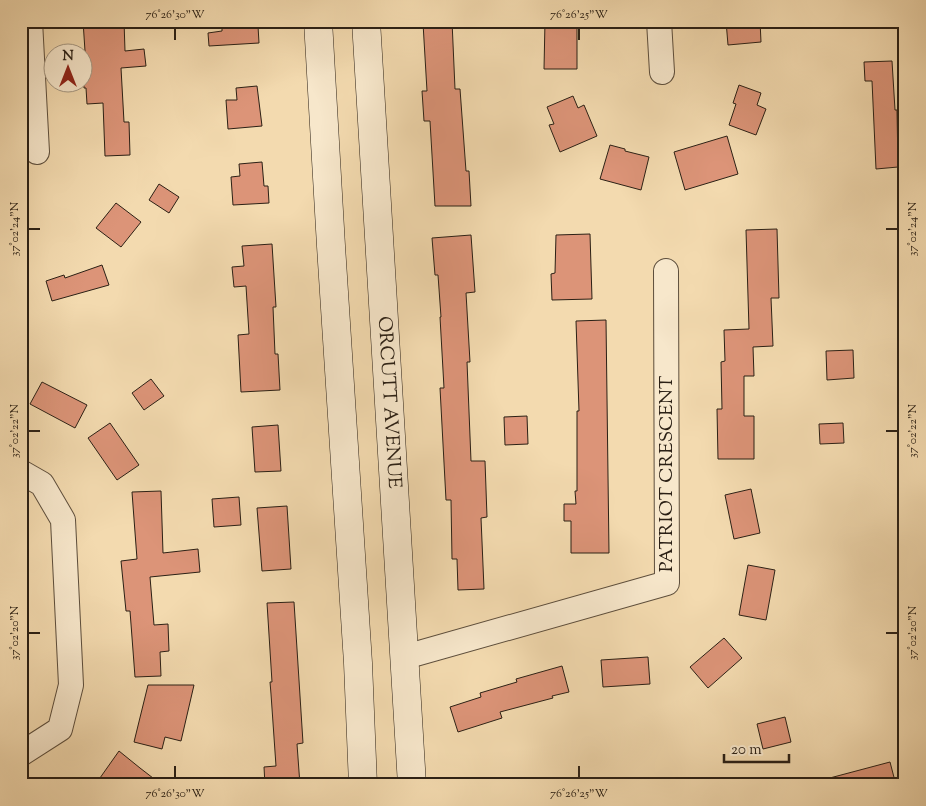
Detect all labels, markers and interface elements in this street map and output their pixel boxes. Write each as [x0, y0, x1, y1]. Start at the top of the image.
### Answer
text: 76°26'30"W [146, 6, 205, 24]
text: 76°26'25"W [550, 6, 609, 24]
north arrow [42, 42, 92, 92]
text: N [62, 47, 74, 67]
text: 37°02'24"N [6, 201, 24, 256]
text: 37°02'24"N [904, 201, 922, 256]
street label: ORCUTT AVENUE [370, 315, 408, 490]
street label: PATRIOT CRESCENT [654, 376, 681, 572]
text: 37°02'22"N [6, 404, 24, 458]
text: 37°02'22"N [904, 404, 922, 458]
text: 37°02'20"N [6, 605, 24, 660]
text: 37°02'20"N [904, 605, 922, 660]
scale bar [724, 731, 788, 763]
text: 20 m [731, 740, 762, 761]
text: 76°26'30"W [146, 785, 205, 803]
text: 76°26'25"W [550, 785, 609, 803]

